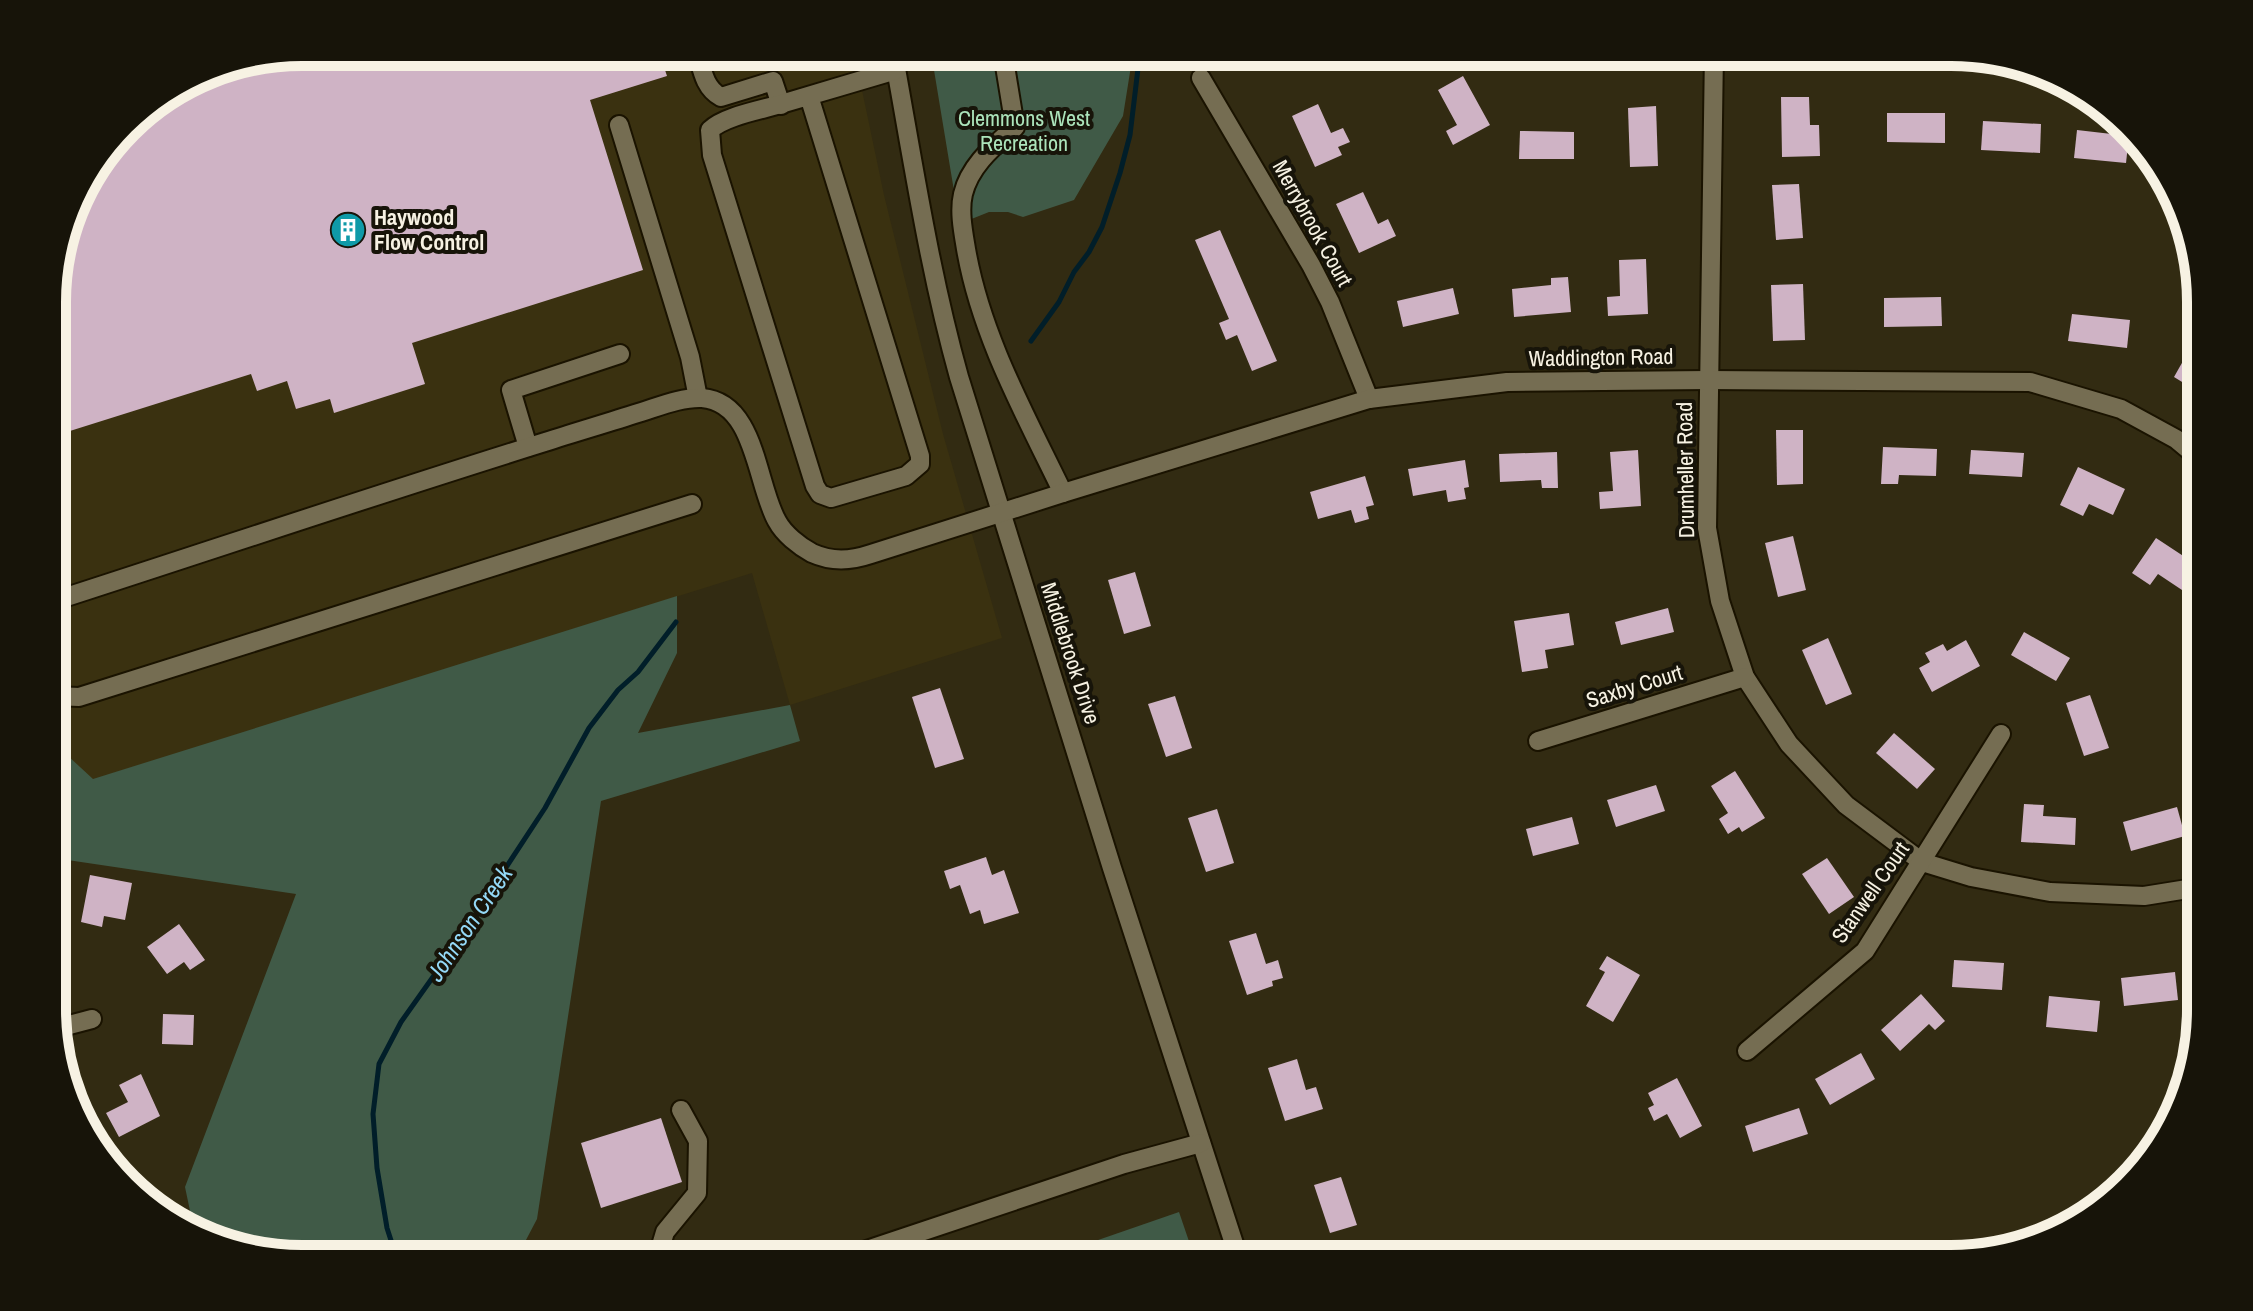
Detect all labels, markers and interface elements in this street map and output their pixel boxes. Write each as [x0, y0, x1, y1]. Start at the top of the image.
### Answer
park label: Clemmons West Recreation [958, 103, 1090, 158]
street label: Merrybrook Court [1266, 154, 1360, 292]
place label: Haywood Flow Control [374, 202, 484, 257]
building icon: Haywood Flow Control [329, 211, 367, 249]
street label: Waddington Road [1528, 341, 1674, 373]
street label: Drumheller Road [1669, 402, 1701, 538]
street label: Middlebrook Drive [1034, 578, 1108, 728]
street label: Saxby Court [1582, 657, 1686, 715]
street label: Stanwell Court [1824, 835, 1916, 949]
water label: Johnson Creek [418, 858, 520, 988]

